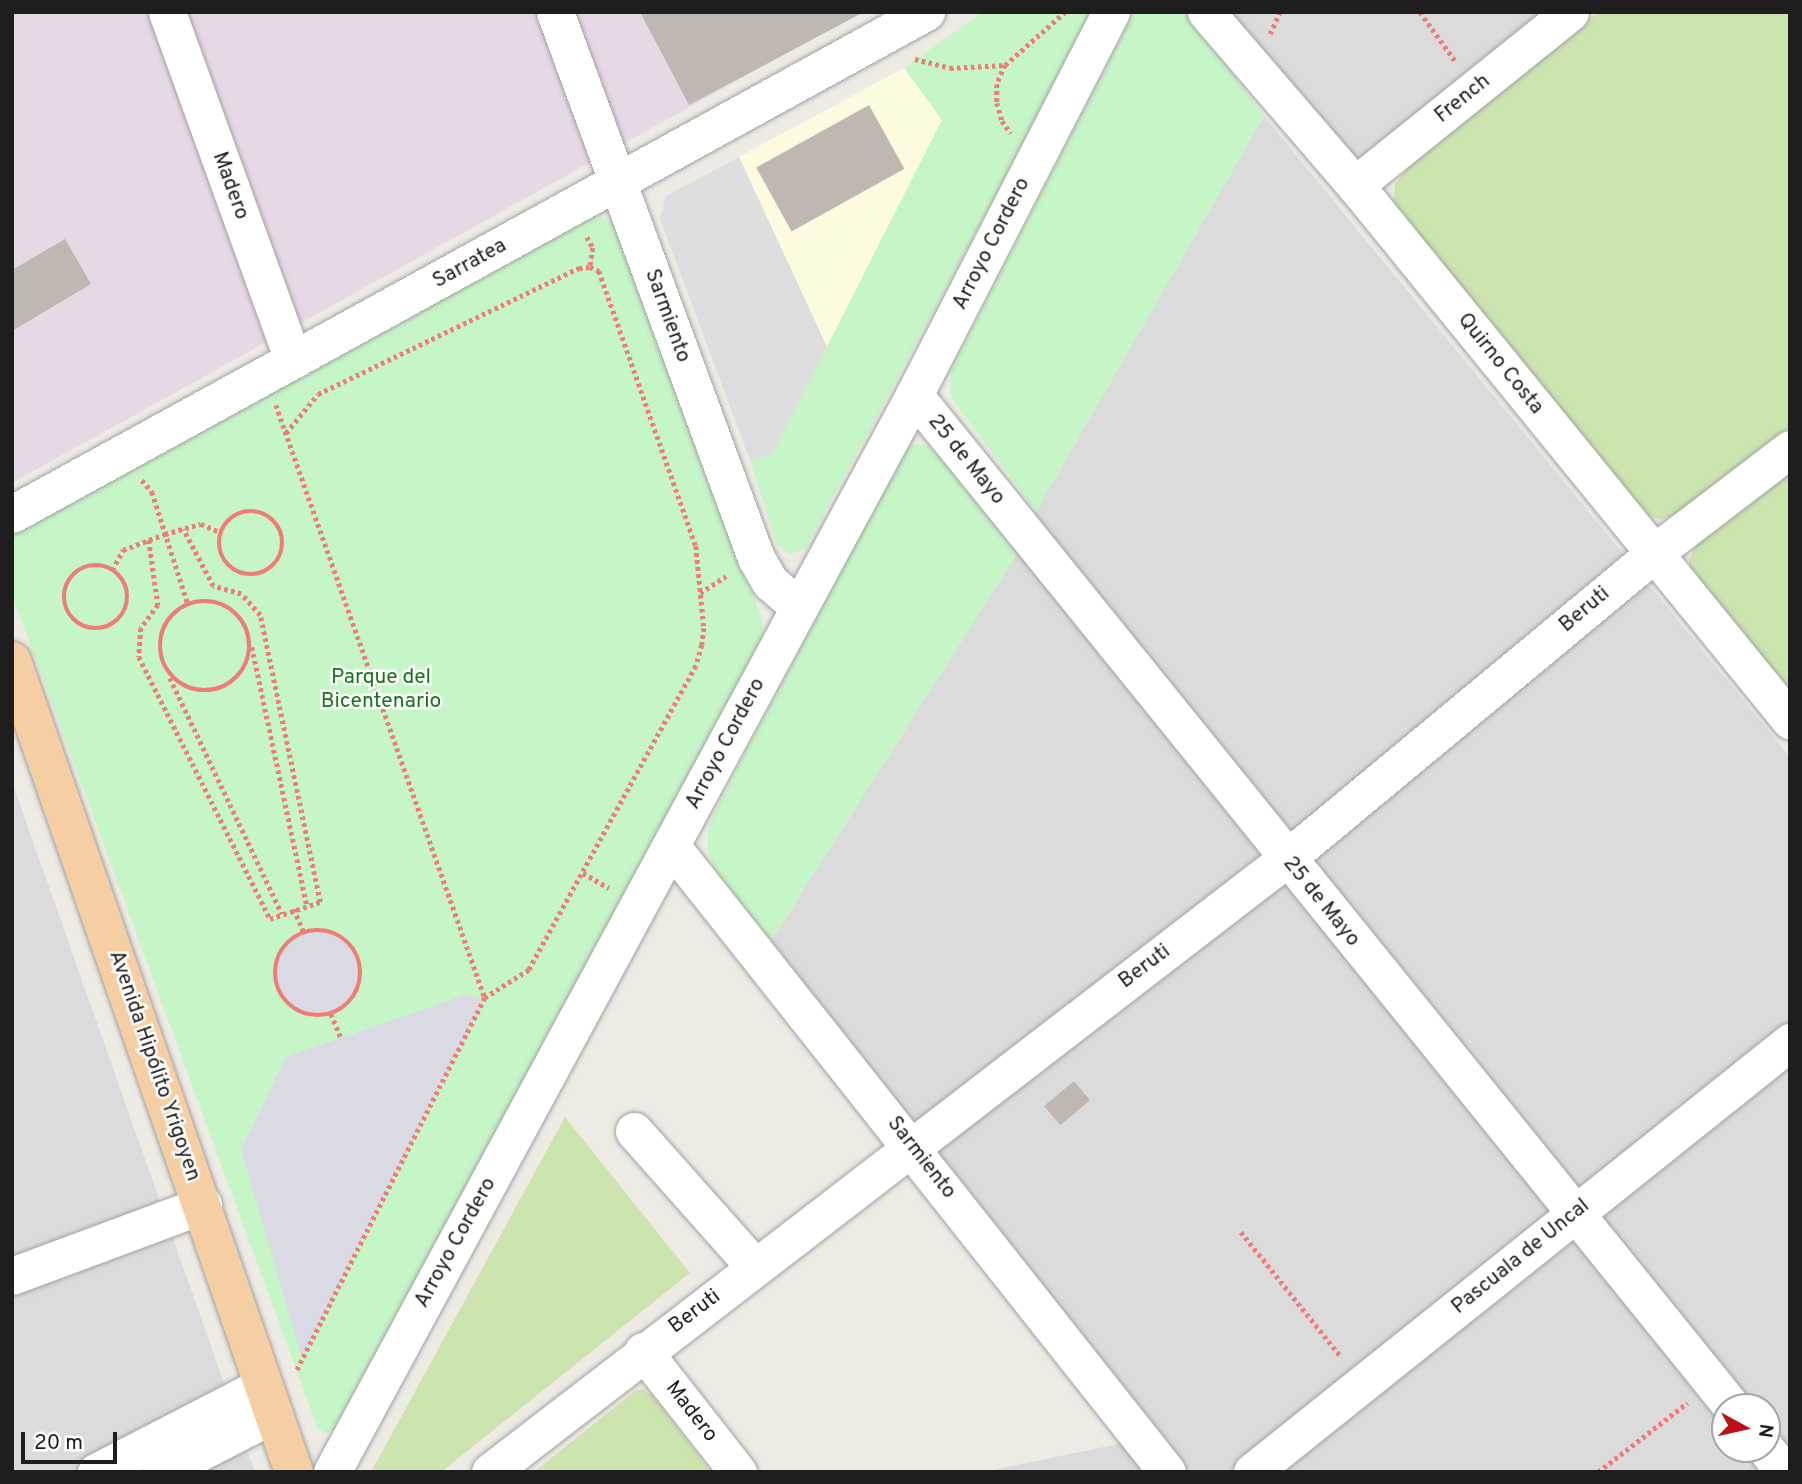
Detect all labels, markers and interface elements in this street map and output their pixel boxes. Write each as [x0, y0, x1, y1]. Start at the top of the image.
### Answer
street label: French [1430, 69, 1496, 129]
street label: Madero [206, 149, 254, 223]
street label: Arroyo Cordero [948, 174, 1036, 314]
street label: Sarratea [429, 233, 511, 295]
street label: Sarmiento [638, 266, 696, 366]
street label: Quirno Costa [1452, 308, 1548, 420]
street label: 25 de Mayo [922, 410, 1010, 510]
street label: Beruti [1555, 582, 1615, 638]
park label: Parque del Bicentenario [321, 665, 441, 715]
street label: Arroyo Cordero [681, 674, 771, 814]
street label: 25 de Mayo [1277, 852, 1365, 952]
street label: Beruti [1114, 939, 1176, 995]
street label: Avenida Hipólito Yrigoyen [102, 947, 206, 1185]
street label: Sarmiento [881, 1112, 961, 1204]
street label: Arroyo Cordero [410, 1174, 502, 1312]
street label: Pascuala de Uncal [1447, 1194, 1595, 1320]
street label: Beruti [664, 1284, 726, 1340]
street label: Madero [659, 1377, 723, 1447]
north arrow [1711, 1393, 1781, 1463]
scale bar [24, 1418, 121, 1462]
text: N [1752, 1422, 1778, 1439]
text: 20 m [34, 1430, 83, 1457]

